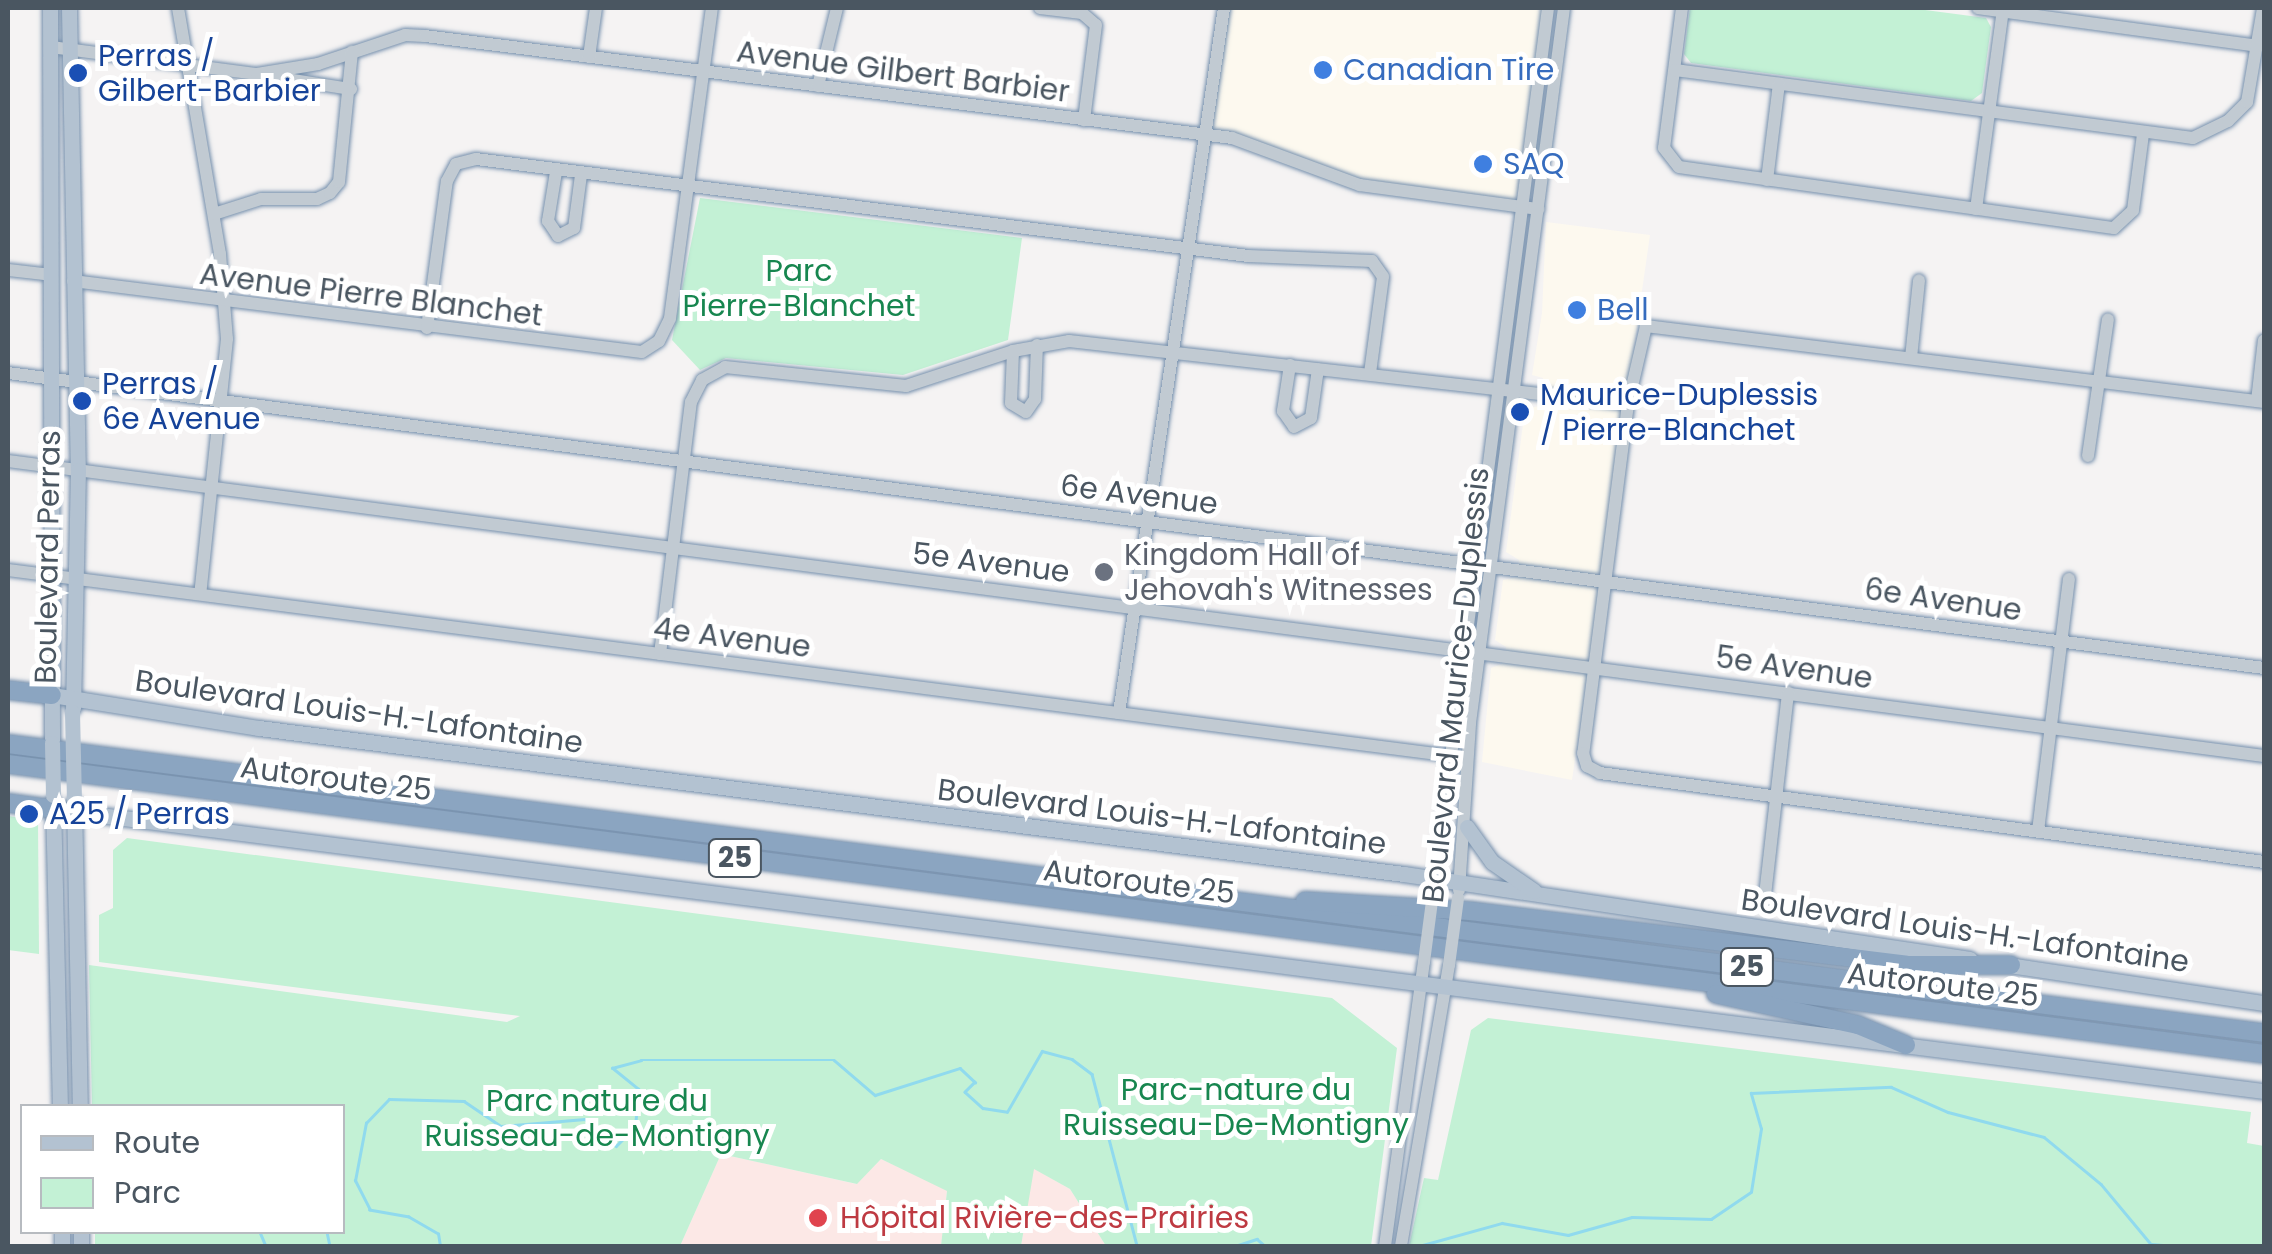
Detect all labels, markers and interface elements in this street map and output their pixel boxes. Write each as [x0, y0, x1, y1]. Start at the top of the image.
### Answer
street label: Avenue Gilbert Barbier [735, 34, 1071, 110]
place label: Perras / Gilbert-Barbier [98, 38, 321, 108]
place label: Canadian Tire [1343, 52, 1554, 88]
marker: Canadian Tire [1312, 59, 1334, 81]
marker: Perras / Gilbert-Barbier [67, 62, 89, 84]
place label: SAQ [1503, 146, 1564, 182]
marker: SAQ [1472, 153, 1494, 175]
park label: Parc Pierre-Blanchet [682, 253, 916, 324]
street label: Avenue Pierre Blanchet [198, 256, 544, 334]
place label: Bell [1597, 292, 1649, 328]
marker: Bell [1566, 299, 1588, 321]
place label: Perras / 6e Avenue [102, 366, 260, 436]
place label: Maurice-Duplessis / Pierre-Blanchet [1540, 377, 1818, 448]
marker: Perras / 6e Avenue [71, 390, 93, 412]
marker: Maurice-Duplessis / Pierre-Blanchet [1509, 401, 1531, 423]
street label: Boulevard Perras [28, 430, 68, 684]
street label: Boulevard Maurice-Duplessis [1415, 466, 1497, 904]
street label: 6e Avenue [1058, 467, 1220, 523]
street label: 5e Avenue [910, 536, 1072, 590]
place label: Kingdom Hall of Jehovah's Witnesses [1124, 537, 1433, 608]
marker: Kingdom Hall of Jehovah's Witnesses [1093, 561, 1115, 583]
street label: 6e Avenue [1862, 571, 2024, 629]
street label: 4e Avenue [651, 610, 813, 666]
street label: 5e Avenue [1713, 639, 1875, 697]
street label: Boulevard Louis-H.-Lafontaine [133, 663, 585, 761]
street label: Autoroute 25 [238, 749, 434, 809]
street label: Boulevard Louis-H.-Lafontaine [936, 772, 1388, 862]
place label: A25 / Perras [49, 796, 230, 832]
marker: A25 / Perras [18, 803, 40, 825]
road number: 25 [708, 835, 762, 881]
street label: Autoroute 25 [1041, 852, 1237, 912]
street label: Boulevard Louis-H.-Lafontaine [1739, 882, 2191, 980]
road number: 25 [1720, 944, 1774, 990]
street label: Autoroute 25 [1845, 955, 2041, 1015]
park label: Parc-nature du Ruisseau-De-Montigny [1063, 1072, 1409, 1142]
park label: Parc nature du Ruisseau-de-Montigny [424, 1083, 770, 1154]
legend [20, 1104, 345, 1234]
text: Route [114, 1121, 200, 1164]
text: Parc [114, 1171, 181, 1214]
place label: Hôpital Rivière-des-Prairies [840, 1200, 1249, 1236]
marker: Hôpital Rivière-des-Prairies [805, 1205, 831, 1231]

